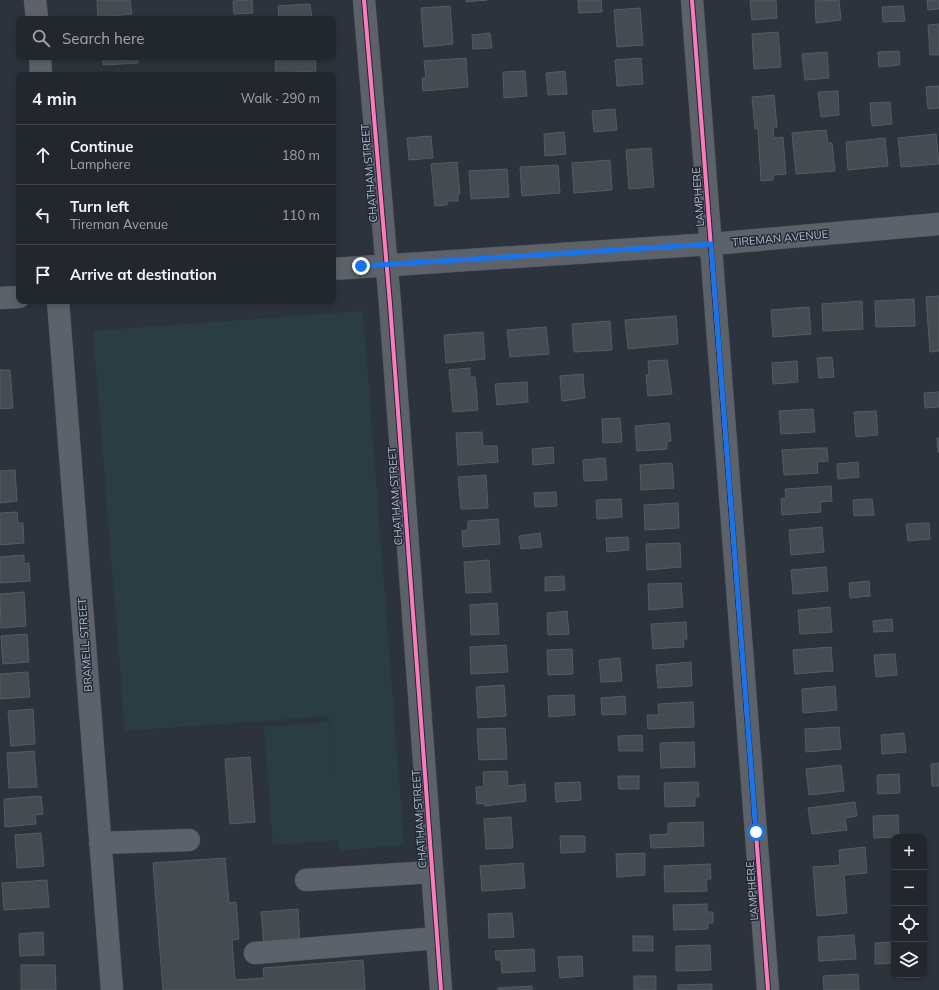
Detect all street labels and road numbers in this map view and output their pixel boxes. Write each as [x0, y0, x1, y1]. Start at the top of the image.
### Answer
street label: CHATHAM STREET [358, 123, 380, 223]
street label: LAMPHERE [689, 167, 707, 227]
street label: TIREMAN AVENUE [731, 227, 829, 249]
street label: CHATHAM STREET [385, 446, 405, 546]
street label: BRAMELL STREET [75, 597, 95, 692]
street label: CHATHAM STREET [409, 769, 429, 869]
street label: LAMPHERE [743, 861, 761, 921]

